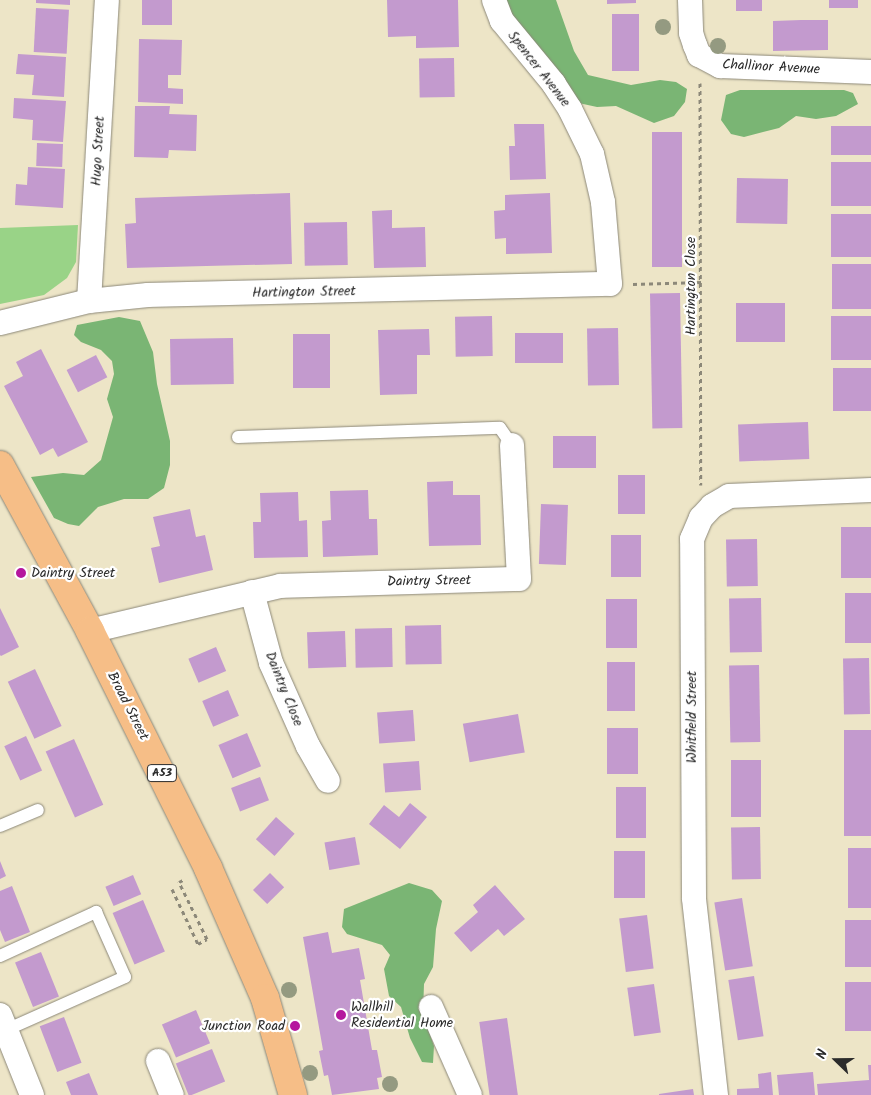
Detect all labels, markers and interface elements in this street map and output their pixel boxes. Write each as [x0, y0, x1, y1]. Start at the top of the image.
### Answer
street label: Spencer Avenue [504, 28, 574, 110]
street label: Challinor Avenue [722, 56, 820, 78]
street label: Hugo Street [88, 115, 108, 187]
street label: Hartington Close [683, 237, 699, 335]
street label: Hartington Street [252, 283, 356, 301]
place label: Daintry Street [31, 565, 115, 581]
marker: Daintry Street [15, 567, 27, 579]
street label: Daintry Street [387, 572, 471, 590]
street label: Daintry Close [261, 649, 307, 729]
street label: Broad Street [104, 669, 152, 743]
street label: Whitfield Street [684, 671, 700, 763]
road number: A53 [146, 764, 178, 782]
place label: Wallhill Residential Home [351, 999, 453, 1032]
marker: Wallhill Residential Home [335, 1009, 347, 1021]
place label: Junction Road [202, 1018, 285, 1034]
marker: Junction Road [289, 1020, 301, 1032]
north arrow [811, 1035, 861, 1085]
text: N [810, 1046, 834, 1063]

